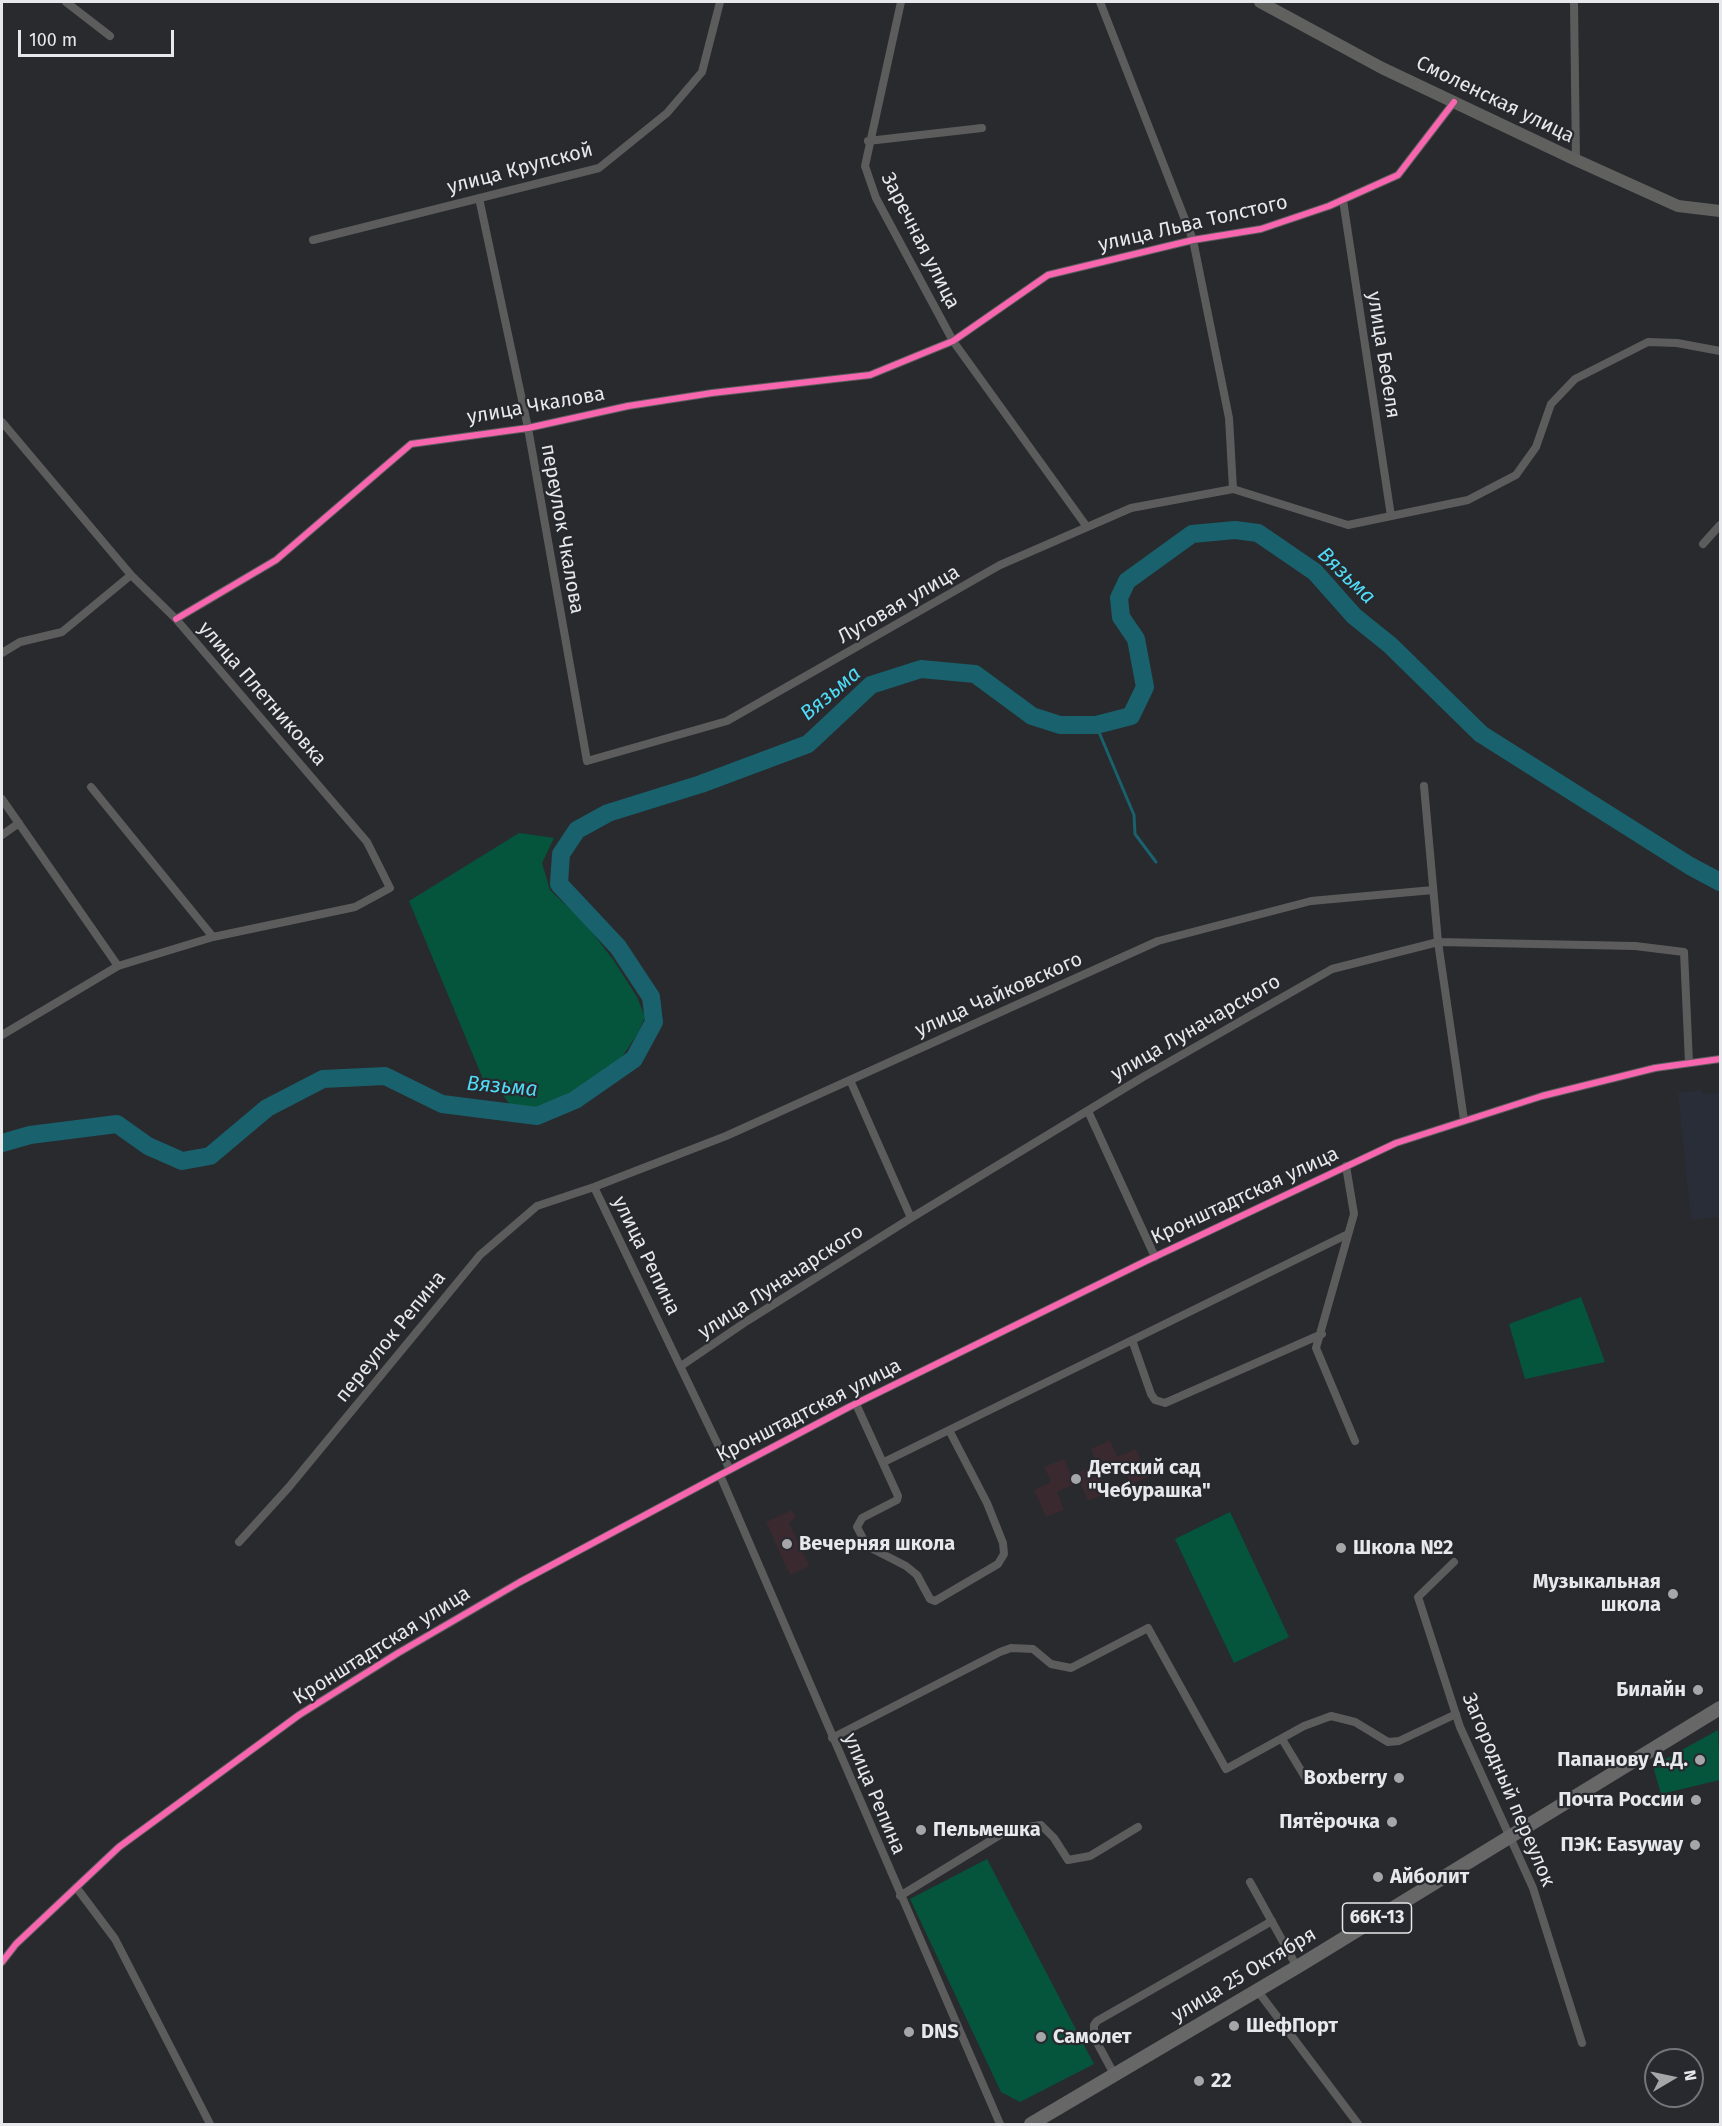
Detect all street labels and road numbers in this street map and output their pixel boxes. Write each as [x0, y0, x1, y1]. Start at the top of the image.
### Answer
street label: Смоленская улица [1412, 51, 1578, 149]
street label: улица Крупской [445, 138, 595, 200]
street label: Заречная улица [875, 169, 965, 313]
street label: улица Льва Толстого [1096, 191, 1290, 257]
street label: улица Бебеля [1361, 290, 1405, 420]
street label: улица Чкалова [465, 382, 607, 430]
street label: переулок Чкалова [535, 442, 589, 616]
street label: Луговая улица [834, 560, 964, 650]
street label: улица Плетниковка [193, 617, 331, 771]
street label: улица Чайковского [912, 947, 1086, 1043]
street label: улица Луначарского [1107, 970, 1285, 1086]
street label: Кронштадтская улица [1147, 1142, 1343, 1250]
street label: улица Репина [607, 1193, 685, 1319]
street label: улица Луначарского [694, 1220, 868, 1344]
street label: переулок Репина [331, 1266, 451, 1408]
street label: Кронштадтская улица [713, 1354, 905, 1468]
street label: Кронштадтская улица [289, 1582, 475, 1710]
street label: Загородный переулок [1456, 1690, 1560, 1890]
street label: улица Репина [838, 1730, 910, 1858]
road number: 66К-13 [1342, 1903, 1412, 1933]
street label: улица 25 Октября [1167, 1922, 1321, 2028]

